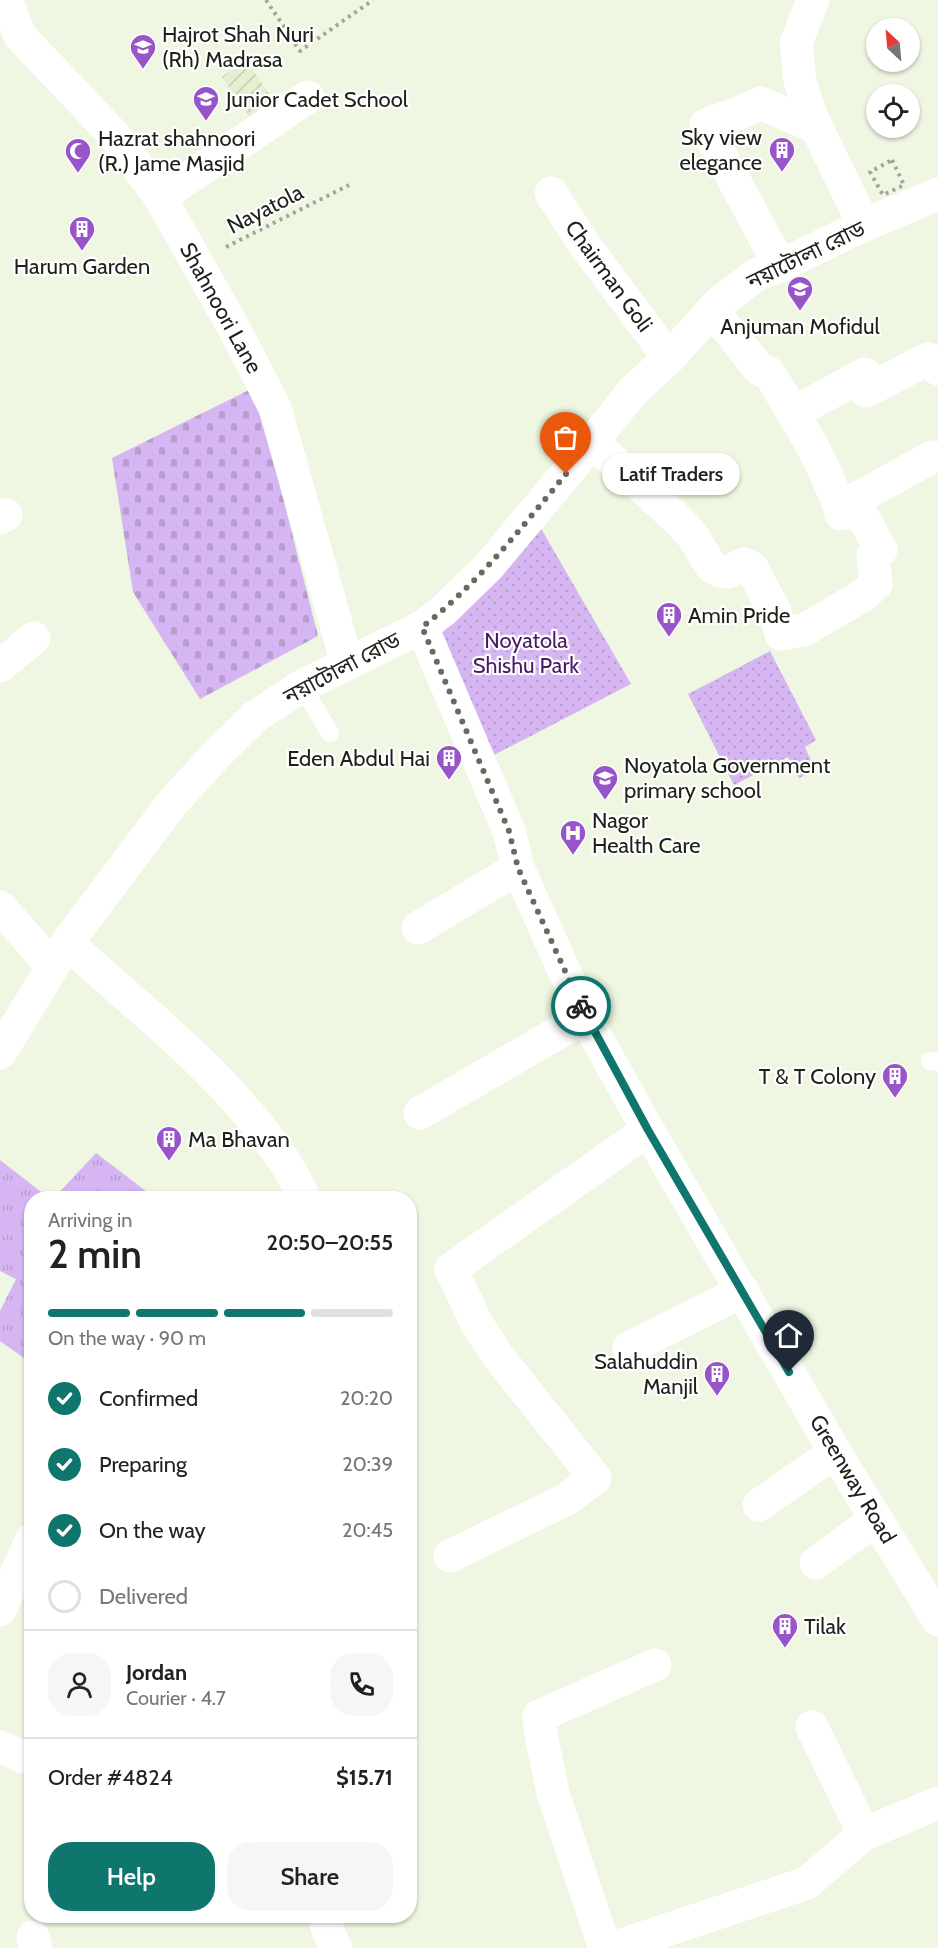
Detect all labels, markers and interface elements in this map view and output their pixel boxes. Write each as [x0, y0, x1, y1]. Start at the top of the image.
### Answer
north arrow [866, 18, 920, 72]
map controls [866, 18, 920, 138]
place label: Hajrot Shah Nuri (Rh) Madrasa [162, 21, 314, 73]
school or university icon: Hajrot Shah Nuri (Rh) Madrasa [128, 32, 158, 70]
school or university icon: Junior Cadet School [191, 84, 221, 122]
button: locate [866, 84, 920, 138]
place label: Junior Cadet School [225, 86, 409, 113]
place label: Sky view elegance [679, 124, 762, 176]
place label: Hazrat shahnoori (R.) Jame Masjid [98, 125, 255, 177]
building icon: Sky view elegance [767, 135, 797, 173]
mosque icon: Hazrat shahnoori (R.) Jame Masjid [63, 136, 93, 174]
street label: Nayatola [222, 178, 308, 240]
building icon: Harum Garden [67, 214, 97, 252]
street label: Chairman Goli [559, 215, 659, 337]
street label: নয়াটোলা রোড [742, 215, 870, 296]
street label: Shahnoori Lane [174, 238, 268, 378]
place label: Harum Garden [14, 253, 150, 280]
school or university icon: Anjuman Mofidul [785, 274, 815, 312]
place label: Anjuman Mofidul [720, 313, 881, 340]
pin [540, 412, 591, 474]
icon: bag [549, 421, 582, 454]
callout: Latif Traders [602, 453, 740, 495]
text: Latif Traders [619, 462, 723, 486]
building icon: Amin Pride [654, 600, 684, 638]
place label: Amin Pride [688, 602, 790, 629]
street label: নয়াটোলা রোড [278, 626, 405, 710]
park label: Noyatola Shishu Park [473, 627, 579, 679]
building icon: Eden Abdul Hai [434, 743, 464, 781]
place label: Eden Abdul Hai [287, 745, 430, 772]
place label: Noyatola Government primary school [624, 752, 831, 804]
school or university icon: Noyatola Government primary school [590, 763, 620, 801]
place label: Nagor Health Care [592, 807, 700, 859]
hospital icon: Nagor Health Care [558, 818, 588, 856]
courier [551, 976, 611, 1036]
icon: bike [565, 990, 598, 1023]
building icon: T & T Colony [880, 1061, 910, 1099]
place label: T & T Colony [759, 1063, 876, 1090]
building icon: Ma Bhavan [154, 1124, 184, 1162]
place label: Ma Bhavan [188, 1126, 290, 1153]
text: Arriving in [48, 1208, 132, 1232]
text: 20:50–20:55 [267, 1229, 393, 1256]
text: 2 min [48, 1230, 142, 1278]
pin [763, 1310, 814, 1372]
icon: home [772, 1319, 805, 1352]
text: On the way · 90 m [48, 1326, 206, 1350]
place label: Salahuddin Manjil [594, 1348, 699, 1400]
building icon: Salahuddin Manjil [702, 1359, 732, 1397]
icon: check [48, 1382, 81, 1415]
text: Confirmed [99, 1385, 198, 1412]
text: 20:20 [340, 1386, 393, 1410]
street label: Greenway Road [804, 1410, 902, 1548]
icon: check [48, 1448, 81, 1481]
text: Preparing [99, 1451, 187, 1478]
text: 20:39 [342, 1452, 393, 1476]
icon: check [48, 1514, 81, 1547]
text: On the way [99, 1517, 206, 1544]
text: 20:45 [342, 1518, 393, 1542]
text: Delivered [99, 1583, 188, 1610]
building icon: Tilak [770, 1611, 800, 1649]
place label: Tilak [804, 1613, 846, 1640]
button: person [48, 1653, 111, 1716]
button: phone [330, 1653, 393, 1716]
text: Jordan [126, 1659, 187, 1686]
text: Courier · 4.7 [126, 1686, 226, 1710]
text: Order #4824 [48, 1764, 173, 1791]
text: $15.71 [336, 1764, 393, 1791]
button: Help [48, 1842, 215, 1911]
button: Share [227, 1842, 393, 1911]

